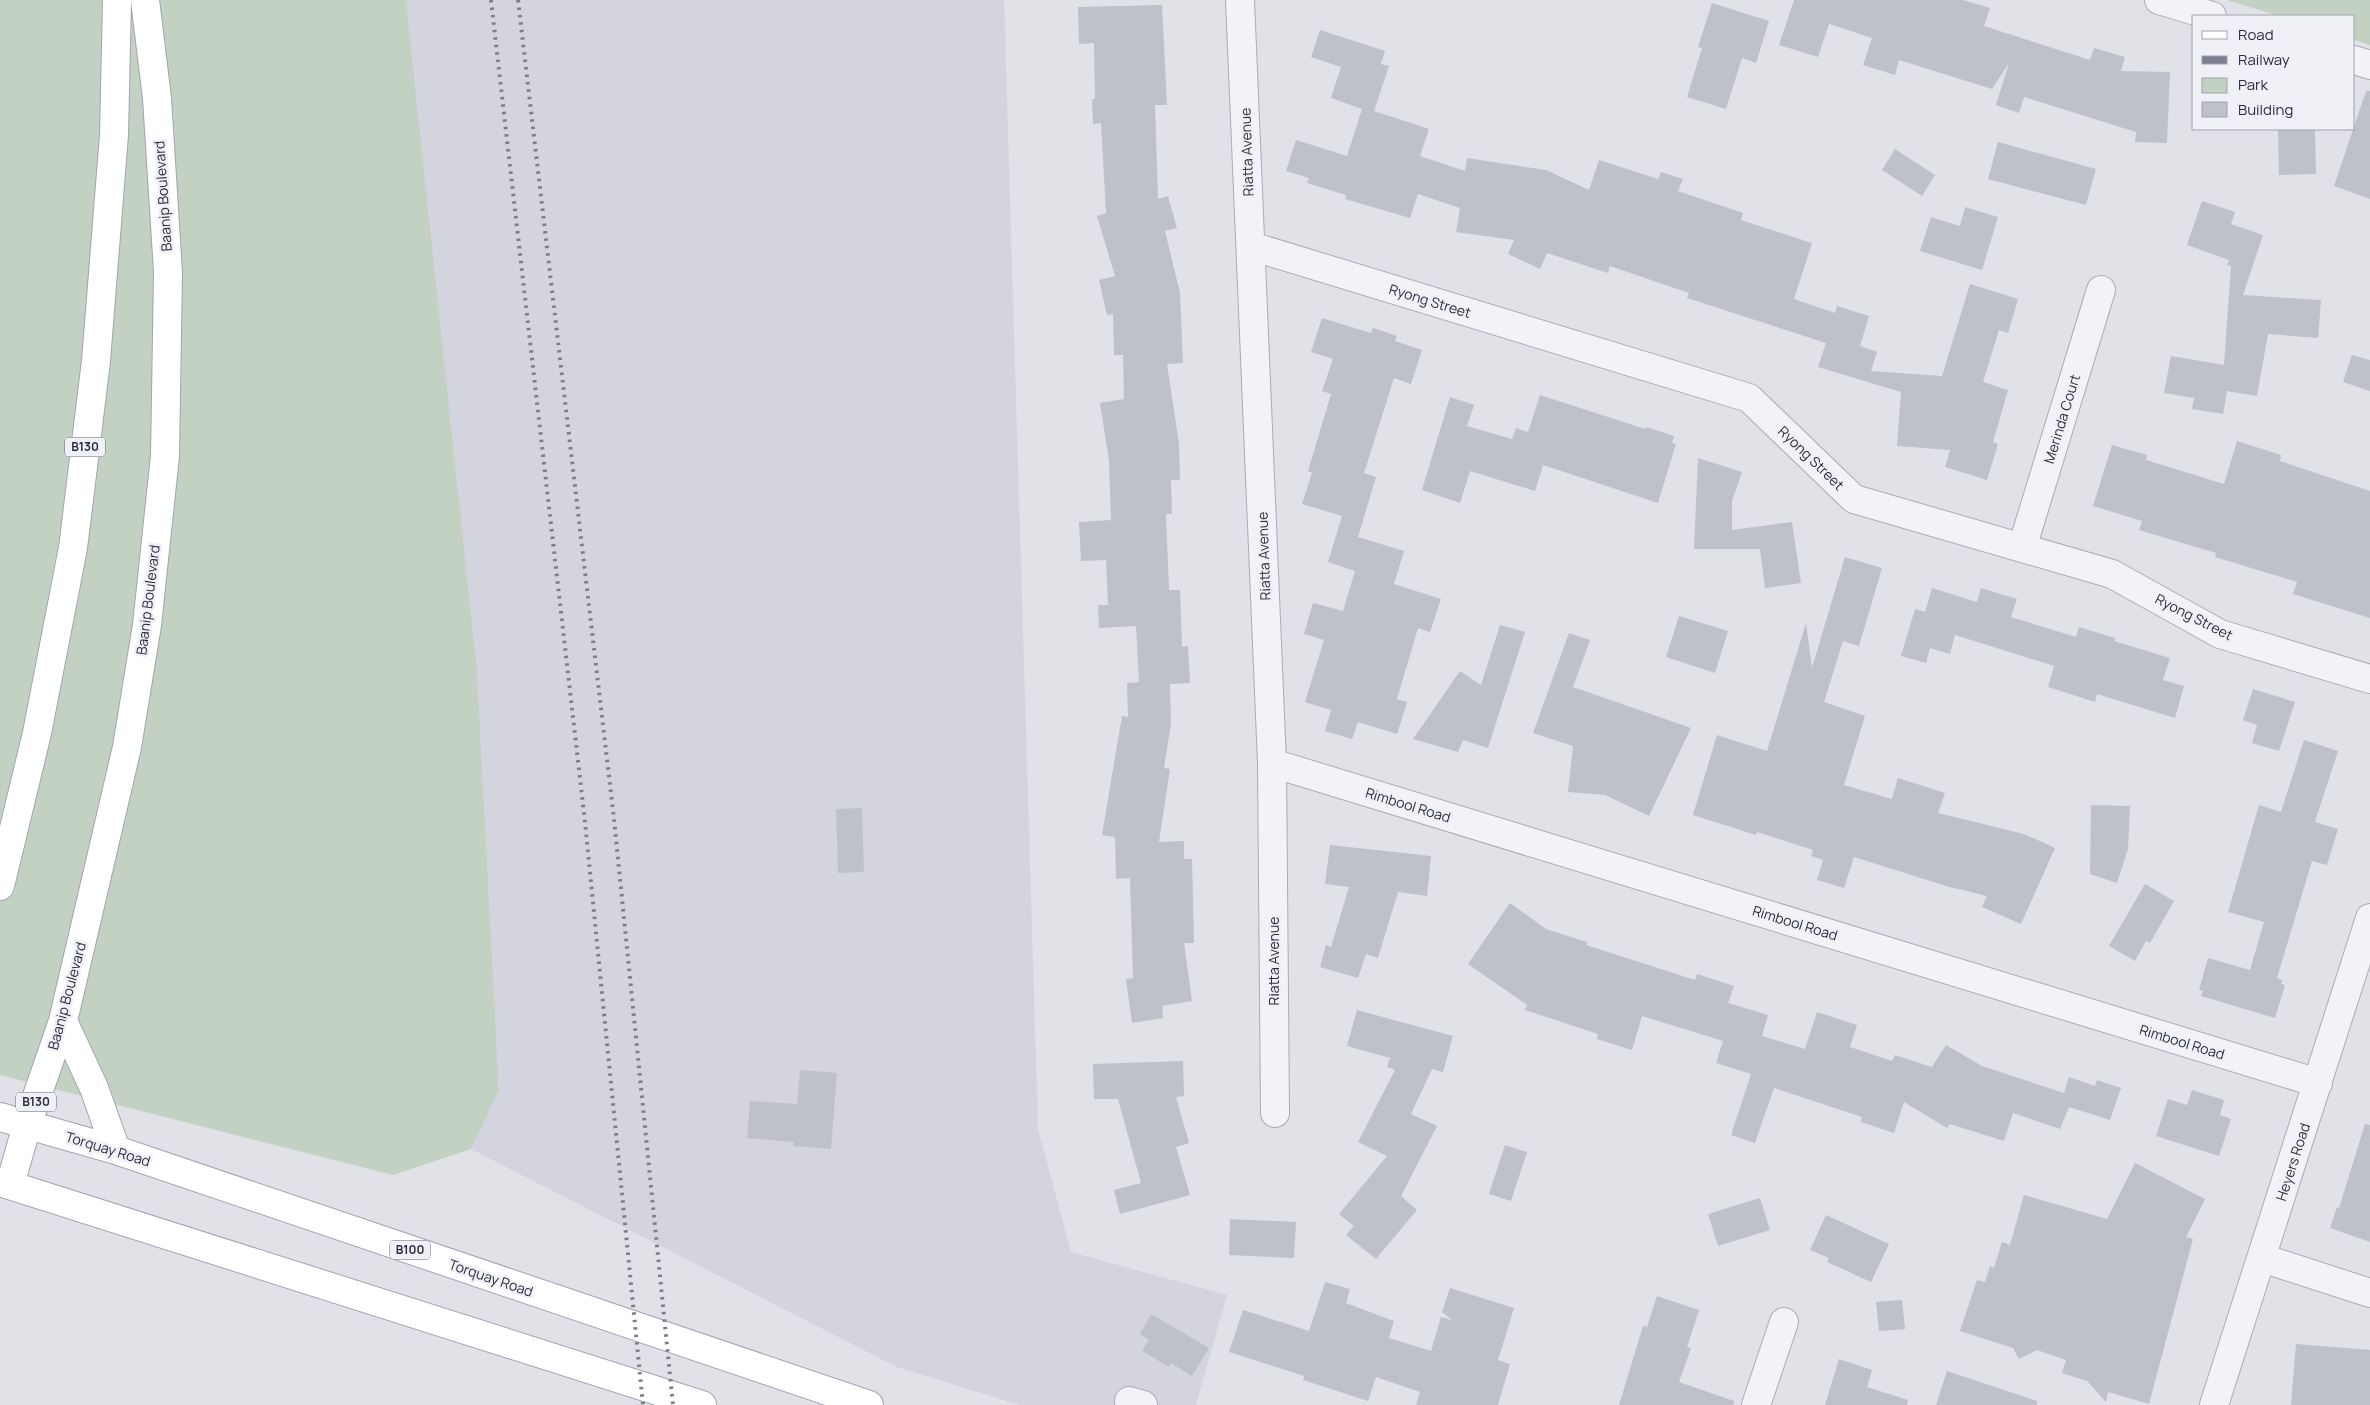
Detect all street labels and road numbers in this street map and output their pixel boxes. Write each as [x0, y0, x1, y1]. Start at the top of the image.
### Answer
street label: Riatta Avenue [1235, 107, 1258, 197]
street label: Baanip Boulevard [149, 140, 176, 252]
street label: Ryong Street [1387, 279, 1474, 322]
street label: Merinda Court [2039, 371, 2084, 466]
street label: Ryong Street [1774, 421, 1849, 494]
road number: B130 [65, 438, 105, 457]
street label: Riatta Avenue [1252, 511, 1275, 601]
street label: Baanip Boulevard [131, 544, 164, 656]
street label: Ryong Street [2152, 589, 2237, 644]
street label: Rimbool Road [1363, 783, 1453, 826]
street label: Rimbool Road [1750, 901, 1840, 944]
street label: Riatta Avenue [1264, 917, 1283, 1005]
street label: Baanip Boulevard [43, 940, 90, 1052]
street label: Rimbool Road [2137, 1020, 2227, 1063]
road number: B130 [16, 1092, 56, 1112]
street label: Heyers Road [2271, 1120, 2314, 1203]
street label: Torquay Road [63, 1127, 153, 1170]
road number: B100 [390, 1240, 430, 1260]
street label: Torquay Road [447, 1254, 536, 1301]

